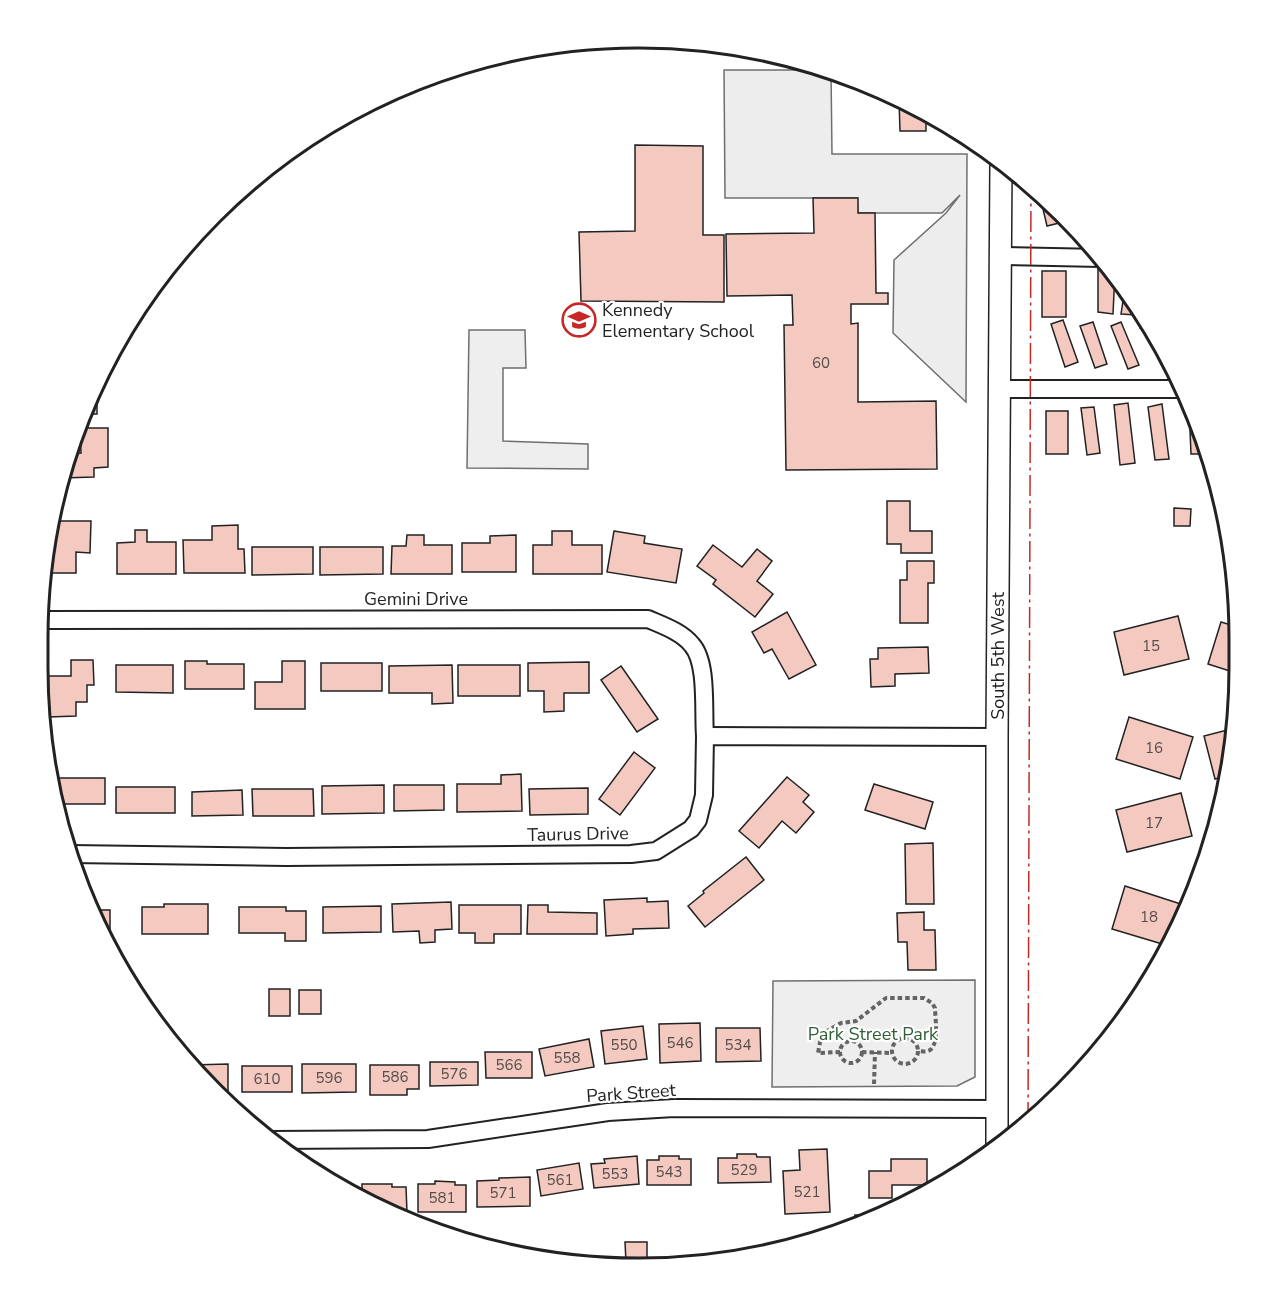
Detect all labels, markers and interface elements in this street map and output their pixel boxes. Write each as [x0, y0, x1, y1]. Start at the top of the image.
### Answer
place label: Kennedy Elementary School [602, 298, 755, 343]
school or university icon: Kennedy Elementary School [561, 302, 597, 338]
house number: 60 [812, 353, 830, 373]
street label: Gemini Drive [364, 587, 468, 611]
street label: South 5th West [986, 592, 1010, 720]
house number: 15 [1142, 636, 1160, 656]
house number: 16 [1145, 738, 1163, 758]
house number: 17 [1145, 813, 1163, 833]
street label: Taurus Drive [527, 821, 629, 847]
house number: 18 [1140, 907, 1158, 927]
park label: Park Street Park [808, 1022, 939, 1046]
house number: 546 [666, 1033, 694, 1053]
house number: 550 [610, 1035, 638, 1055]
house number: 534 [724, 1035, 752, 1055]
house number: 558 [553, 1048, 581, 1068]
house number: 566 [495, 1055, 523, 1075]
house number: 576 [440, 1064, 468, 1084]
house number: 586 [381, 1067, 409, 1087]
house number: 596 [315, 1068, 343, 1088]
house number: 610 [253, 1069, 281, 1089]
street label: Park Street [585, 1078, 677, 1108]
house number: 529 [730, 1160, 758, 1180]
house number: 543 [655, 1162, 683, 1182]
house number: 553 [601, 1164, 629, 1184]
house number: 561 [546, 1170, 574, 1190]
house number: 521 [793, 1182, 821, 1202]
house number: 571 [489, 1183, 517, 1203]
house number: 581 [428, 1188, 456, 1208]

